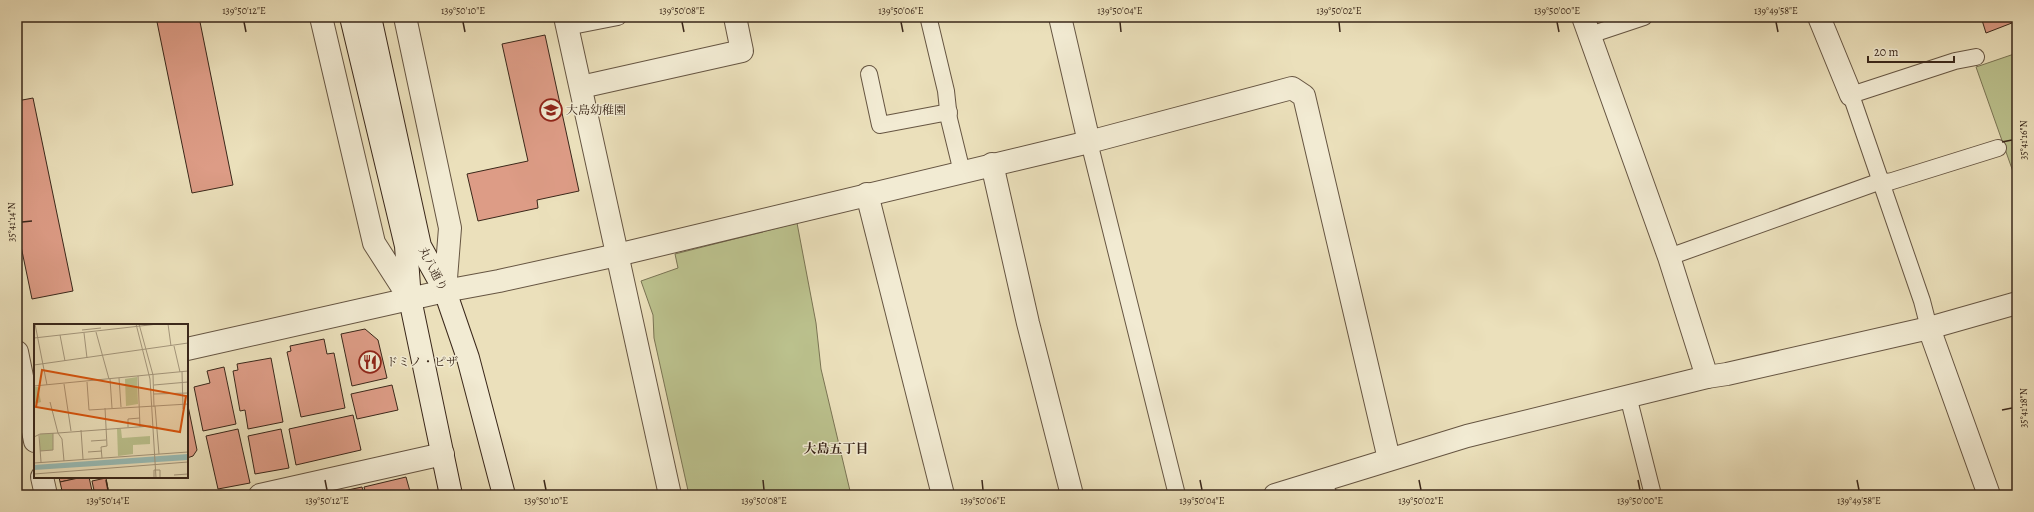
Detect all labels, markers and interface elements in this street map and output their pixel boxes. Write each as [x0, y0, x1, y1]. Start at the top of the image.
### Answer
text: 139°50'12"E [222, 4, 266, 17]
text: 139°50'10"E [441, 4, 485, 17]
text: 139°50'08"E [659, 4, 705, 17]
text: 139°50'06"E [878, 4, 924, 17]
text: 139°50'04"E [1097, 4, 1143, 17]
text: 139°50'02"E [1316, 4, 1362, 17]
text: 139°50'00"E [1534, 4, 1580, 17]
text: 139°49'58"E [1754, 4, 1798, 17]
scale bar [1868, 38, 1954, 64]
text: 20 m [1874, 44, 1898, 60]
school or university icon: 大島幼稚園 [538, 97, 564, 123]
place label: 大島幼稚園 [566, 102, 626, 118]
text: 35°41'16"N [2017, 120, 2030, 160]
text: 35°41'14"N [5, 202, 18, 242]
street label: 丸八通り [415, 244, 451, 294]
inset map [34, 324, 188, 478]
restaurant icon: ドミノ・ピザ [357, 349, 383, 375]
place label: ドミノ・ピザ [386, 354, 458, 370]
text: 35°41'18"N [2017, 388, 2030, 428]
district label: 大島五丁目 [803, 440, 869, 457]
text: 139°50'14"E [86, 494, 130, 507]
text: 139°50'12"E [305, 494, 349, 507]
text: 139°50'10"E [524, 494, 568, 507]
text: 139°50'08"E [741, 494, 787, 507]
text: 139°50'06"E [960, 494, 1006, 507]
text: 139°50'04"E [1179, 494, 1225, 507]
text: 139°50'02"E [1398, 494, 1444, 507]
text: 139°50'00"E [1617, 494, 1663, 507]
text: 139°49'58"E [1837, 494, 1881, 507]

